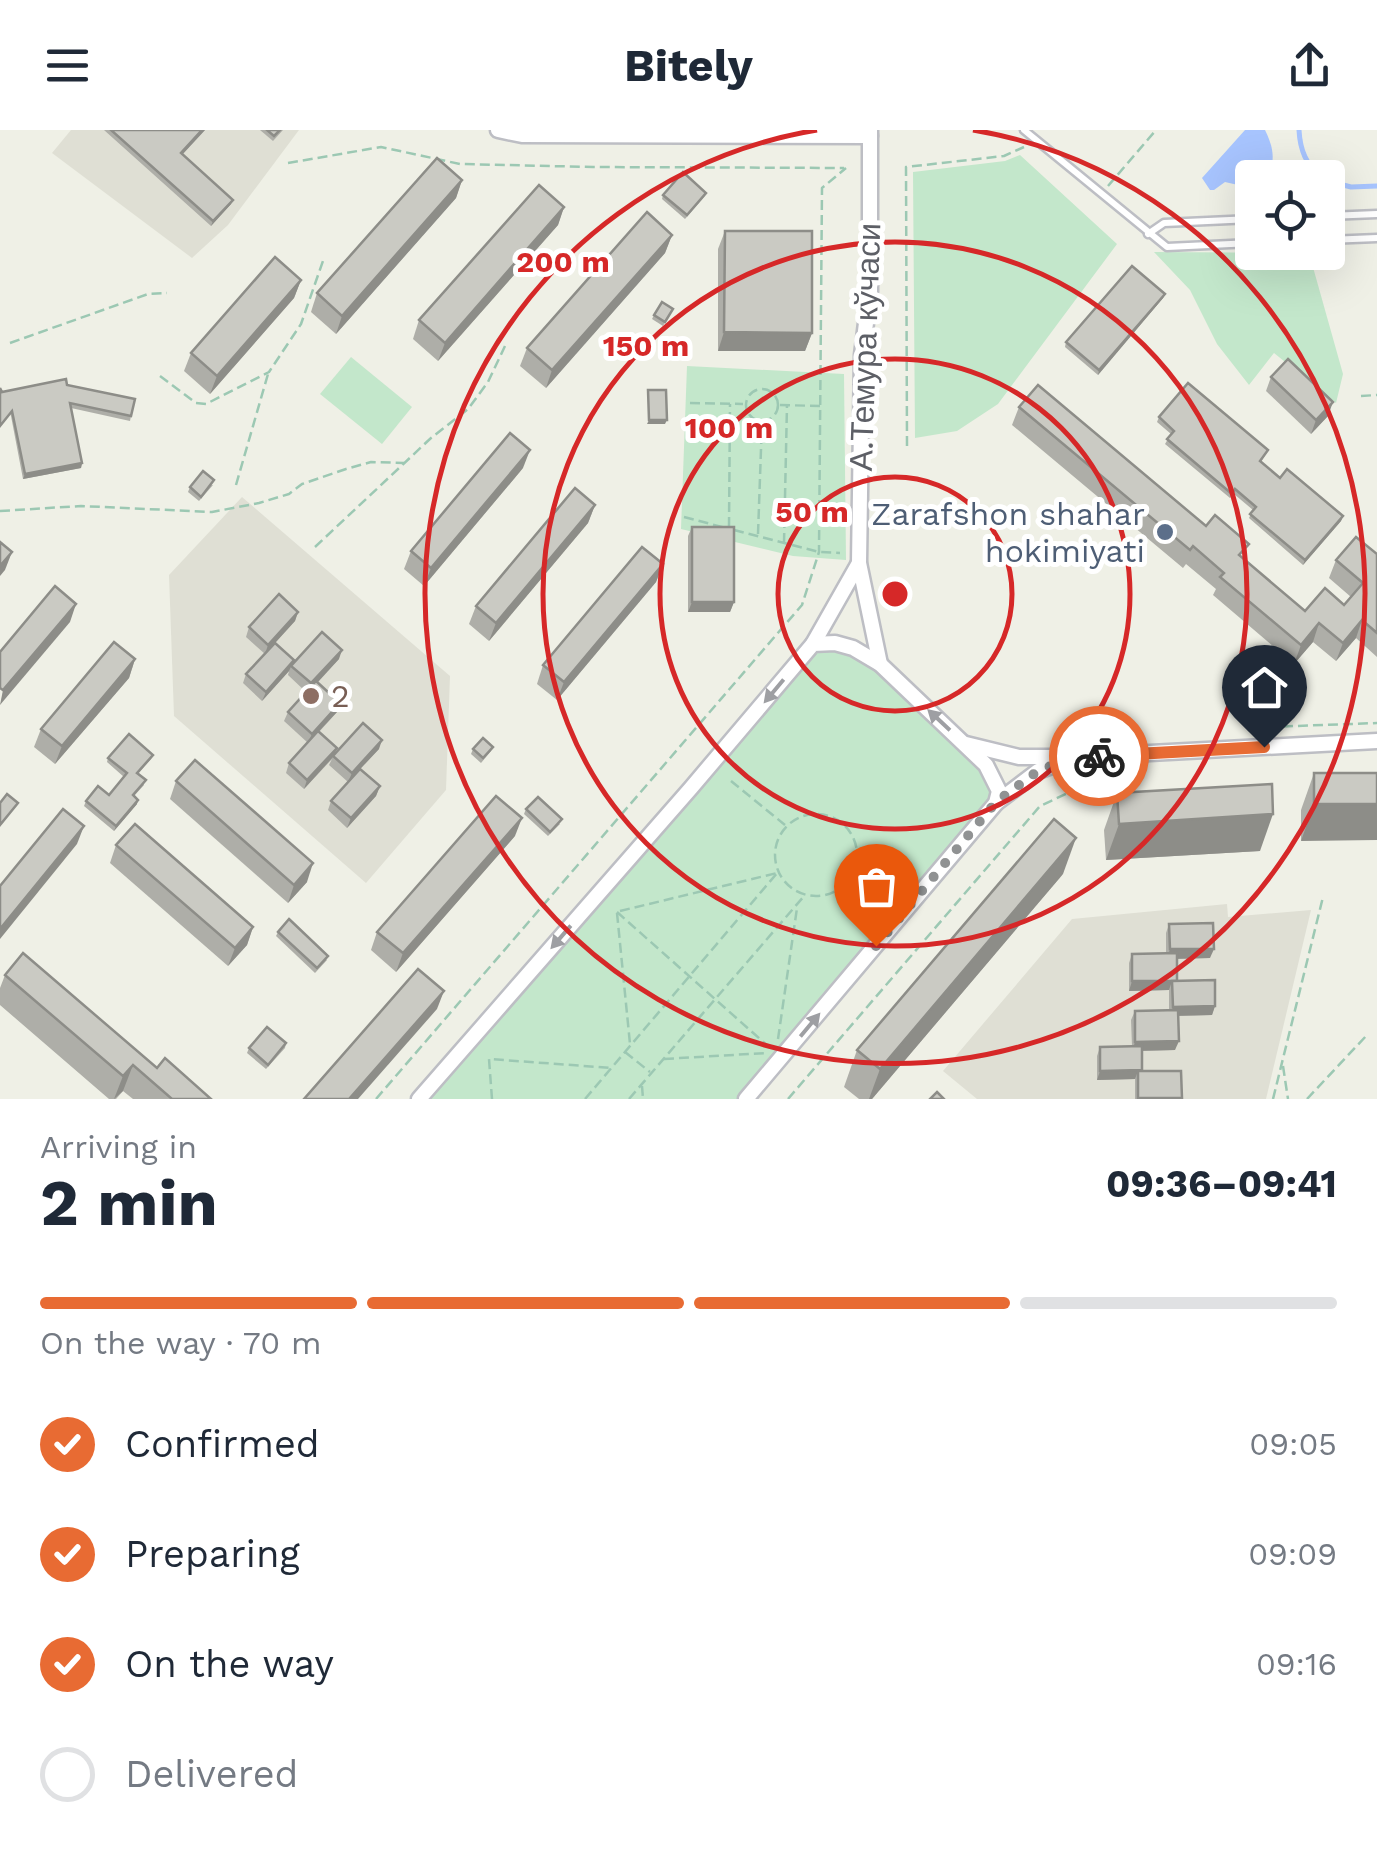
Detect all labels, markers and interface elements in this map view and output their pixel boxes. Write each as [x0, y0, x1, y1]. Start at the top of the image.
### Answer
icon: menu [40, 38, 95, 93]
icon: share [1282, 38, 1337, 93]
text: Bitely [624, 39, 753, 92]
map controls [1235, 160, 1345, 270]
button: locate [1235, 160, 1345, 270]
street label: А.Темура кўчаси [842, 222, 888, 472]
text: 200 m [516, 244, 610, 279]
text: 150 m [603, 328, 689, 363]
text: 100 m [685, 410, 773, 445]
text: 50 m [775, 494, 849, 529]
place label: Zarafshon shahar hokimiyati [871, 495, 1145, 570]
marker: Zarafshon shahar hokimiyati [1154, 521, 1176, 543]
centre of rings [877, 576, 913, 612]
pin [1222, 645, 1307, 748]
icon: home [1237, 660, 1292, 715]
place label: 2 [331, 677, 350, 715]
one-way arrow [763, 678, 785, 703]
marker: 2 [300, 685, 322, 707]
courier [1049, 706, 1149, 806]
one-way arrow [928, 709, 952, 732]
icon: bike [1072, 729, 1127, 784]
pin [834, 844, 919, 947]
icon: bag [849, 859, 904, 914]
one-way arrow [551, 924, 573, 949]
one-way arrow [798, 1012, 820, 1037]
text: Arriving in [40, 1128, 197, 1166]
text: 09:36–09:41 [1106, 1162, 1337, 1206]
text: 2 min [40, 1165, 218, 1241]
text: On the way · 70 m [40, 1324, 321, 1362]
icon: check [40, 1417, 95, 1472]
text: Confirmed [125, 1422, 320, 1466]
text: 09:05 [1249, 1425, 1337, 1463]
icon: check [40, 1527, 95, 1582]
text: Preparing [125, 1532, 300, 1576]
text: 09:09 [1248, 1535, 1337, 1573]
icon: check [40, 1637, 95, 1692]
text: On the way [125, 1642, 334, 1686]
text: 09:16 [1256, 1645, 1337, 1683]
text: Delivered [125, 1752, 298, 1796]

